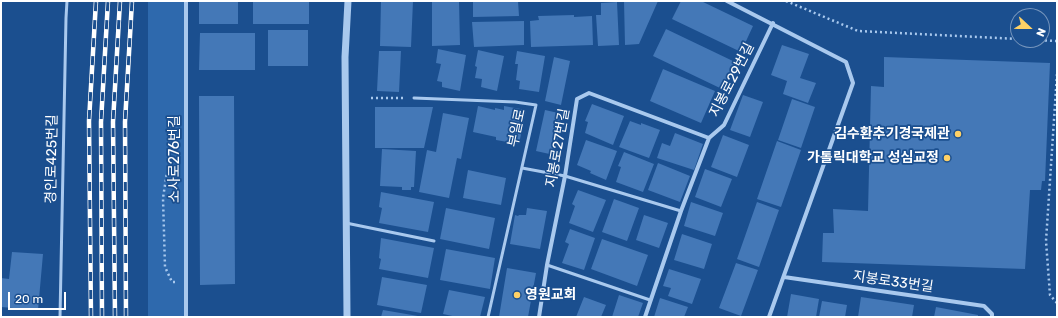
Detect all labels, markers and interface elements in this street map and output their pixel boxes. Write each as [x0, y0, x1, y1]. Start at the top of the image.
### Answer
north arrow [1010, 8, 1050, 48]
text: N [1033, 26, 1048, 38]
street label: 지봉로29번길 [706, 40, 758, 120]
street label: 부일로 [505, 107, 529, 149]
street label: 지봉로27번길 [543, 107, 573, 189]
street label: 경인로425번길 [43, 114, 61, 204]
street label: 소사로276번길 [167, 115, 183, 203]
place label: 김수환추기경국제관 [834, 126, 950, 142]
marker: 김수환추기경국제관 [953, 129, 963, 139]
place label: 가톨릭대학교 성심교정 [807, 150, 939, 166]
marker: 가톨릭대학교 성심교정 [942, 153, 952, 163]
street label: 지봉로33번길 [852, 268, 934, 296]
scale bar [10, 284, 68, 310]
place label: 영원교회 [525, 287, 577, 303]
marker: 영원교회 [512, 290, 522, 300]
text: 20 m [15, 292, 43, 306]

